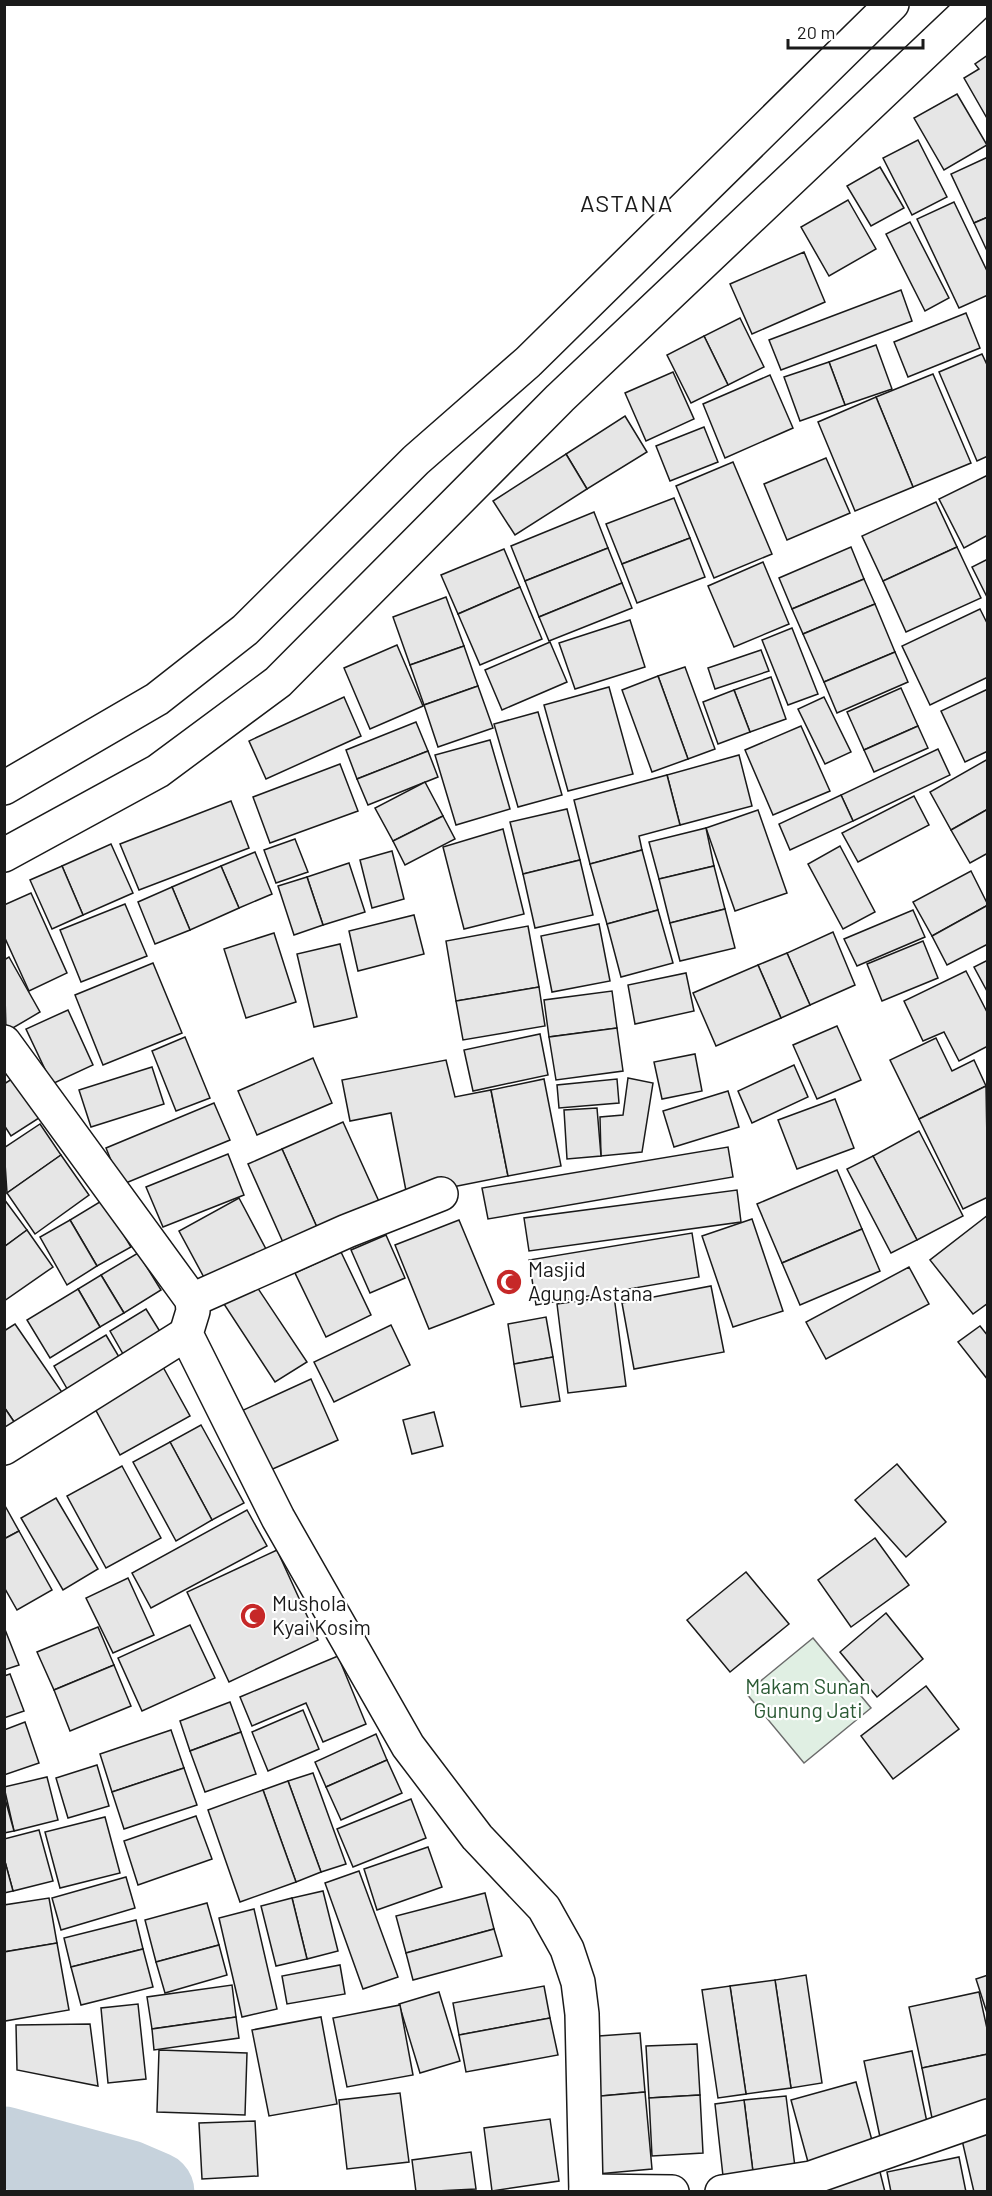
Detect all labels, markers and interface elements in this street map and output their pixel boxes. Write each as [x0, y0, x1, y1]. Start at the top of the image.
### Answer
scale bar [788, 12, 923, 50]
text: 20 m [797, 21, 835, 43]
district label: ASTANA [580, 188, 674, 217]
place label: Masjid Agung Astana [528, 1256, 653, 1305]
mosque icon: Masjid Agung Astana [494, 1267, 524, 1297]
place label: Mushola Kyai Kosim [272, 1590, 371, 1639]
mosque icon: Mushola Kyai Kosim [238, 1601, 268, 1631]
park label: Makam Sunan Gunung Jati [745, 1673, 871, 1722]

